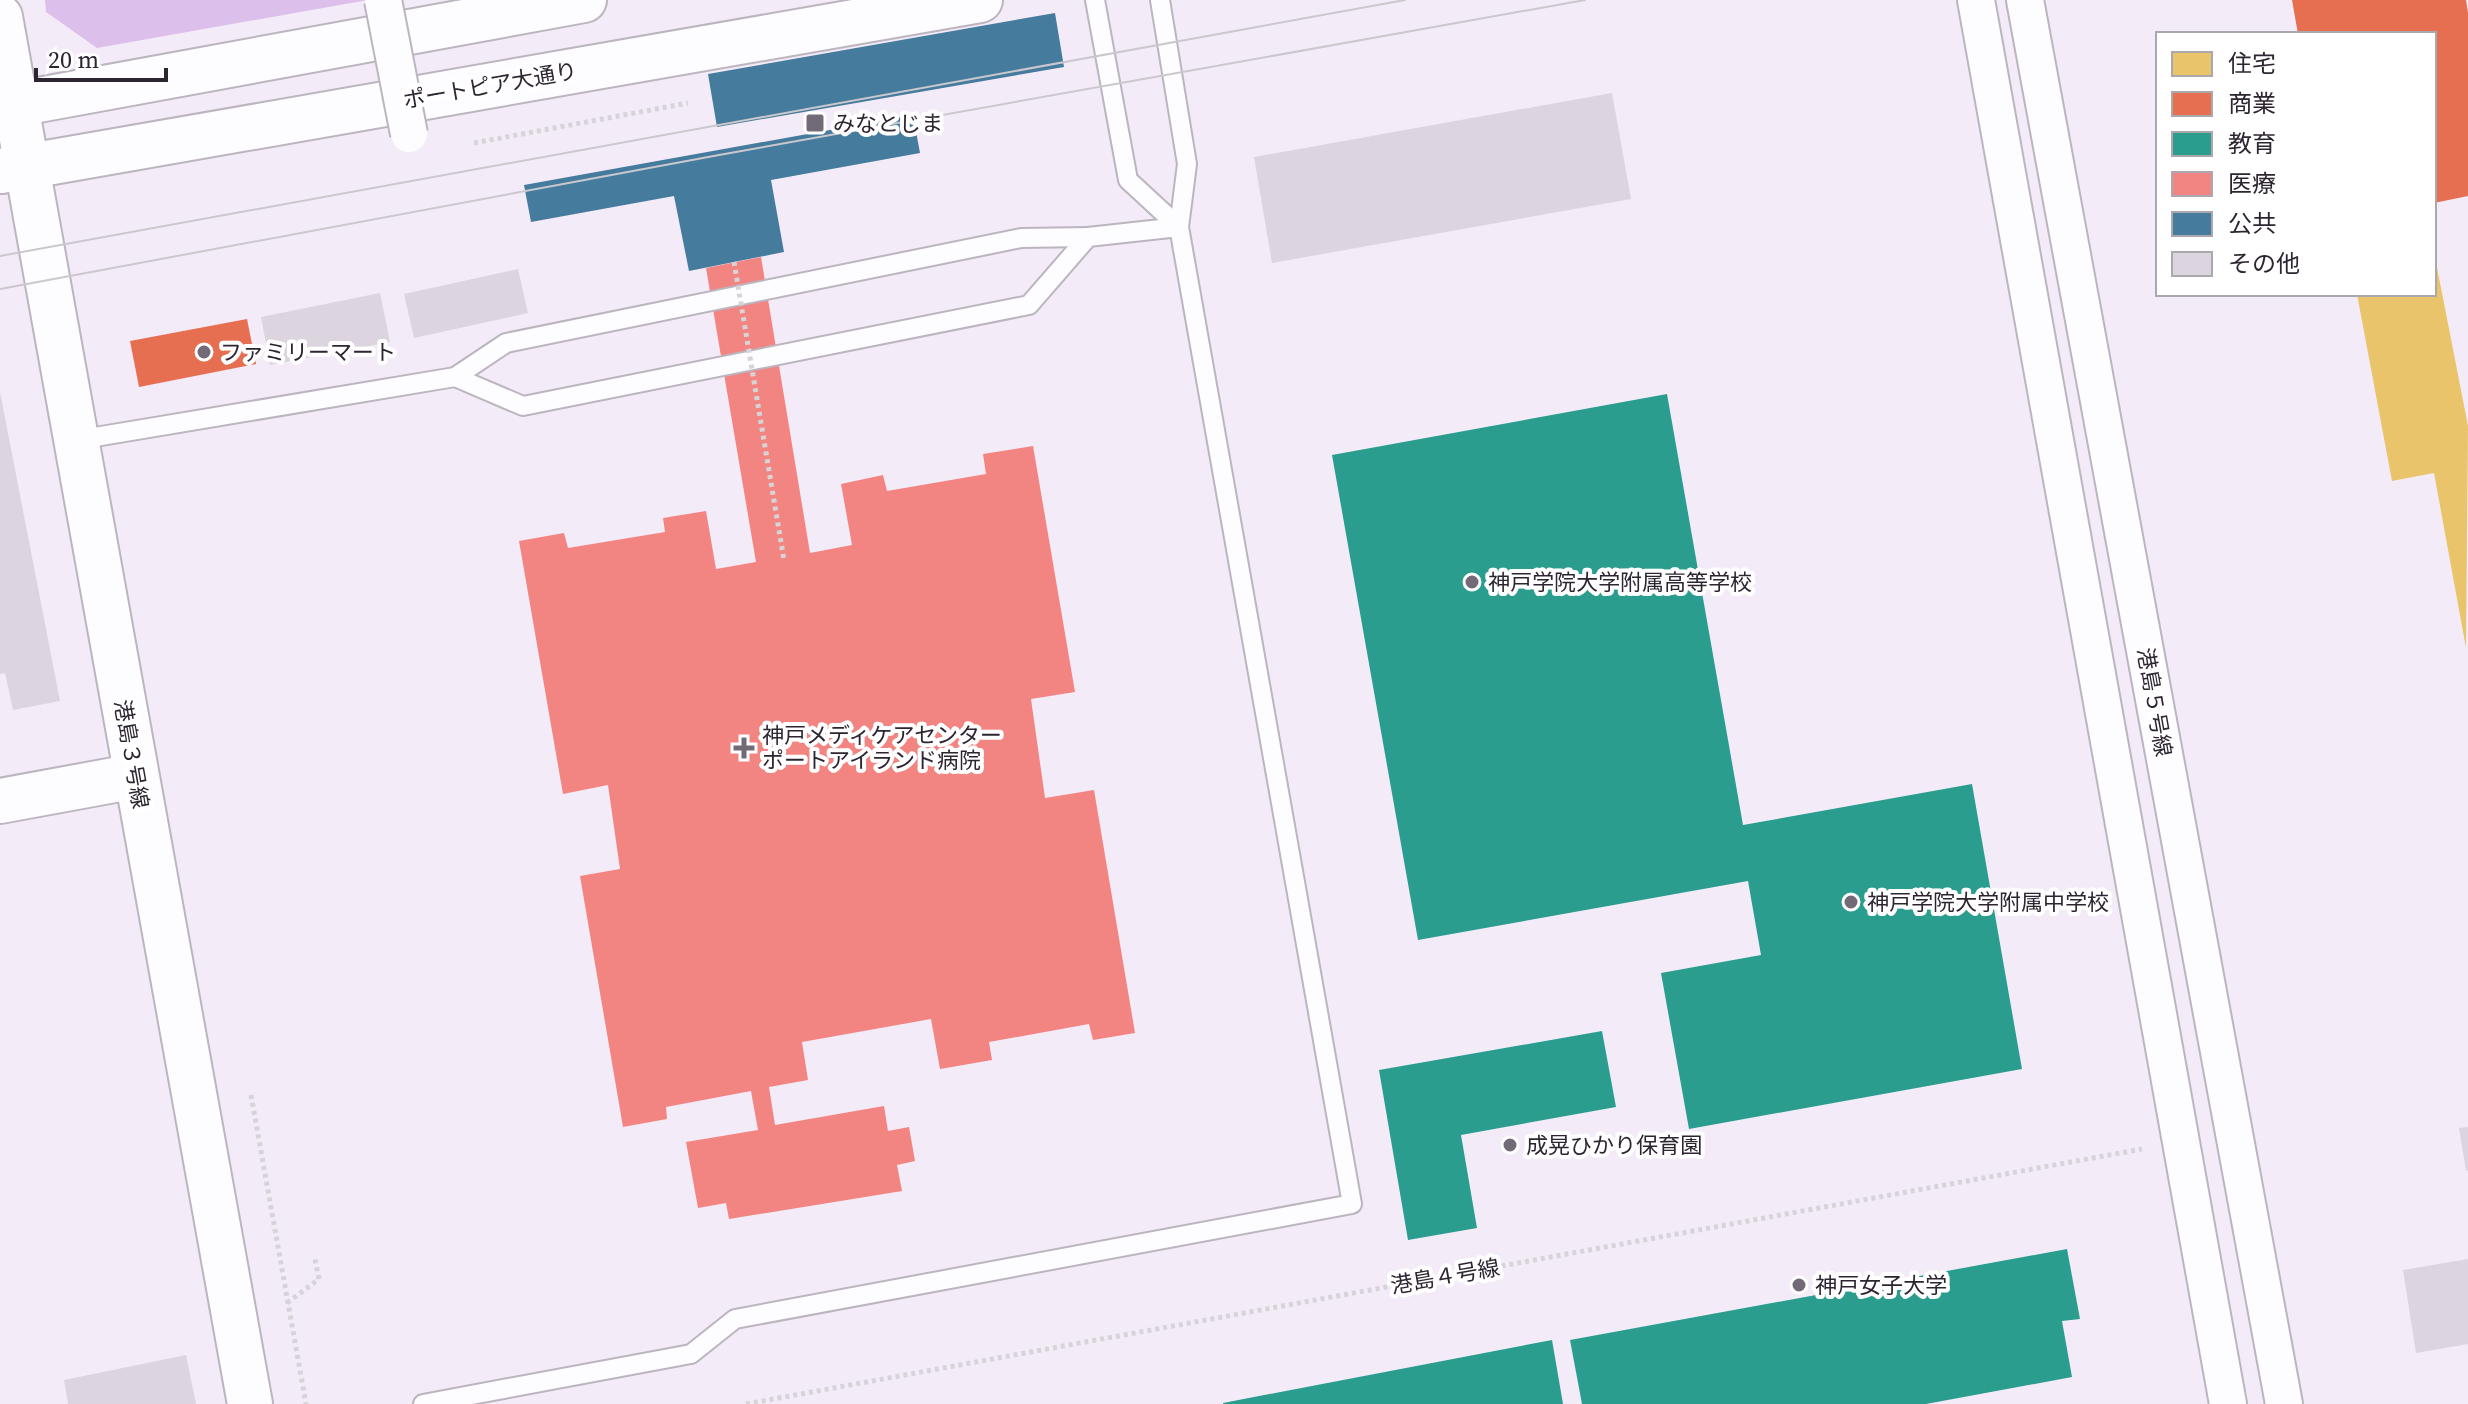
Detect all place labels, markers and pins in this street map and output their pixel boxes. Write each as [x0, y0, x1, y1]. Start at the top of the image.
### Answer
place label: みなとじま [833, 108, 943, 138]
marker: みなとじま [804, 112, 826, 134]
place label: ファミリーマート [220, 337, 396, 367]
marker: ファミリーマート [195, 343, 213, 361]
place label: 神戸学院大学附属高等学校 [1488, 567, 1752, 597]
marker: 神戸学院大学附属高等学校 [1463, 573, 1481, 591]
place label: 神戸メディケアセンター ポートアイランド病院 [762, 720, 1002, 775]
marker: 神戸メディケアセンター ポートアイランド病院 [733, 737, 755, 759]
place label: 神戸学院大学附属中学校 [1867, 887, 2109, 917]
marker: 神戸学院大学附属中学校 [1842, 893, 1860, 911]
place label: 成晃ひかり保育園 [1526, 1130, 1702, 1160]
marker: 成晃ひかり保育園 [1501, 1136, 1519, 1154]
place label: 神戸女子大学 [1815, 1270, 1947, 1300]
marker: 神戸女子大学 [1790, 1276, 1808, 1294]

